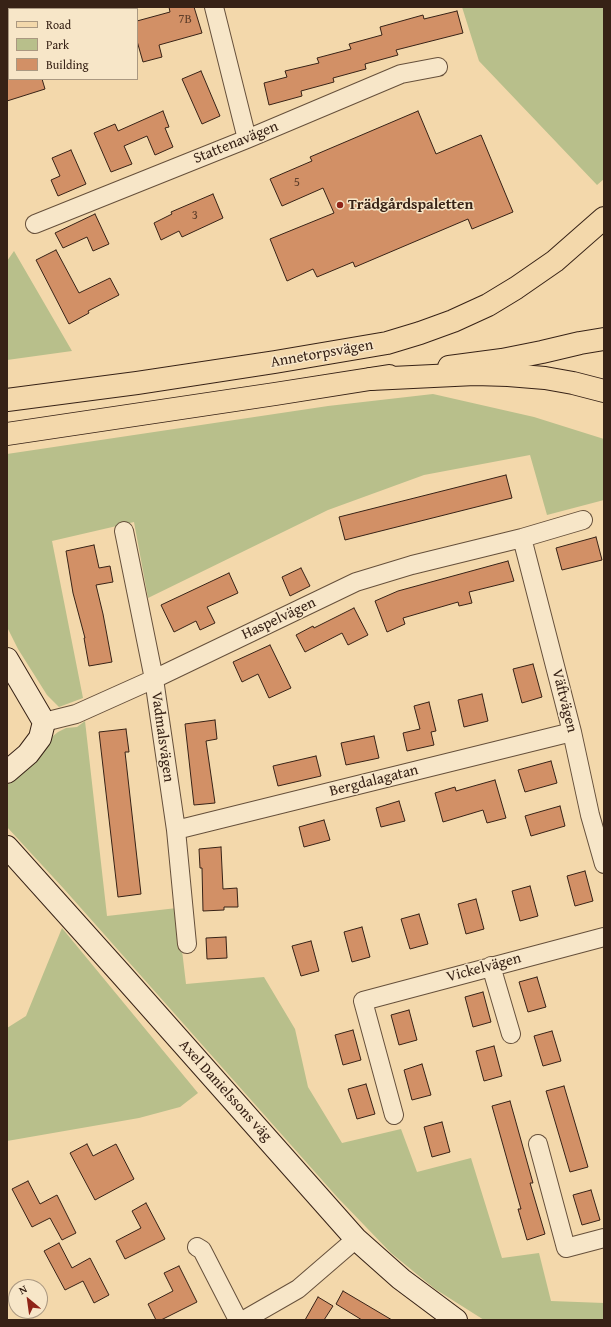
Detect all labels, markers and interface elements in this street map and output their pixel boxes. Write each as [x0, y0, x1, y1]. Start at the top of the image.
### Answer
legend [8, 8, 138, 80]
house number: 7B [178, 12, 192, 28]
text: Road [46, 16, 71, 33]
text: Park [46, 36, 69, 53]
text: Building [46, 56, 89, 73]
street label: Stattenavägen [191, 118, 281, 168]
house number: 5 [294, 175, 300, 191]
place label: Trädgårdspaletten [348, 196, 473, 214]
marker: Trädgårdspaletten [335, 200, 345, 210]
house number: 3 [192, 208, 198, 224]
street label: Annetorpsvägen [269, 336, 375, 372]
street label: Haspelvägen [239, 594, 319, 644]
street label: Väftvägen [547, 668, 581, 734]
street label: Vadmalsvägen [147, 691, 177, 783]
street label: Bergdalagatan [328, 761, 420, 801]
street label: Vickelvägen [445, 949, 523, 987]
street label: Axel Danielssons väg [175, 1037, 275, 1145]
north arrow [8, 1279, 48, 1319]
text: N [16, 1281, 30, 1298]

